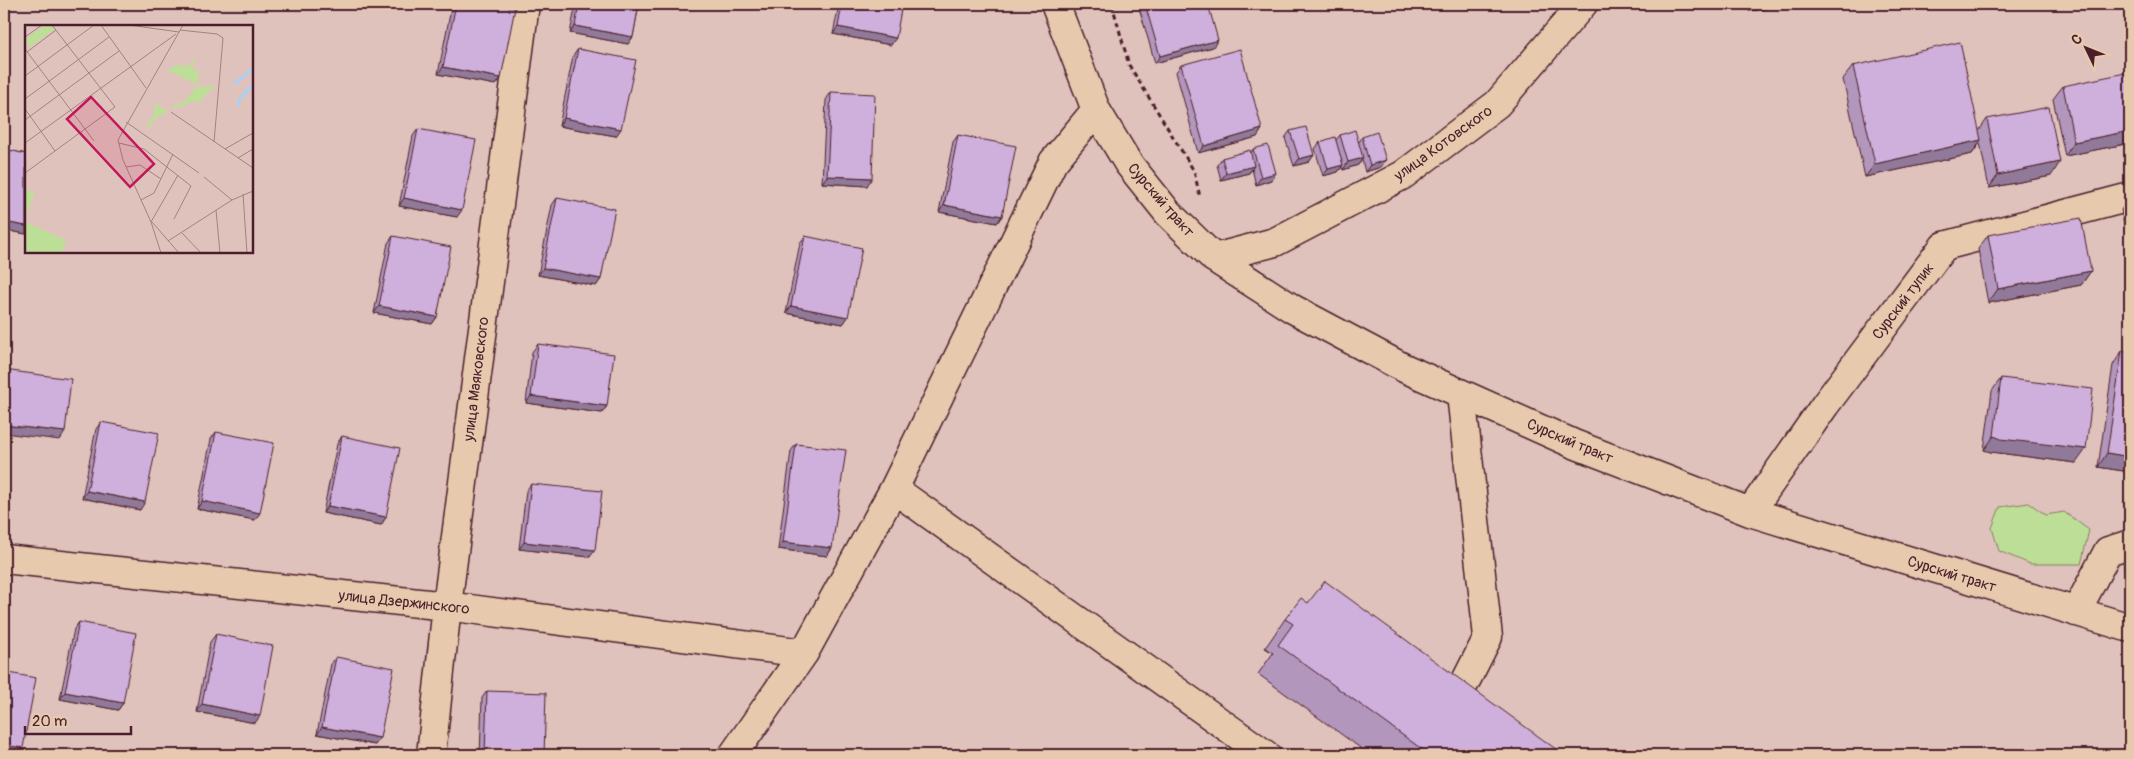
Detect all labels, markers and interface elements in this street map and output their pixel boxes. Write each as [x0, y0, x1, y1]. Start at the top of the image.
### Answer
north arrow [2062, 22, 2112, 72]
inset map [25, 25, 252, 252]
text: С [2068, 30, 2086, 48]
street label: улица Котовского [1390, 101, 1496, 186]
street label: Сурский тракт [1123, 159, 1198, 242]
street label: Сурский тупик [1868, 259, 1939, 343]
street label: улица Маяковского [459, 316, 494, 443]
street label: Сурский тракт [1524, 415, 1616, 468]
street label: Сурский тракт [1905, 552, 1999, 597]
street label: улица Дзержинского [336, 586, 470, 619]
scale bar [25, 704, 131, 736]
text: 20 m [32, 712, 67, 731]

